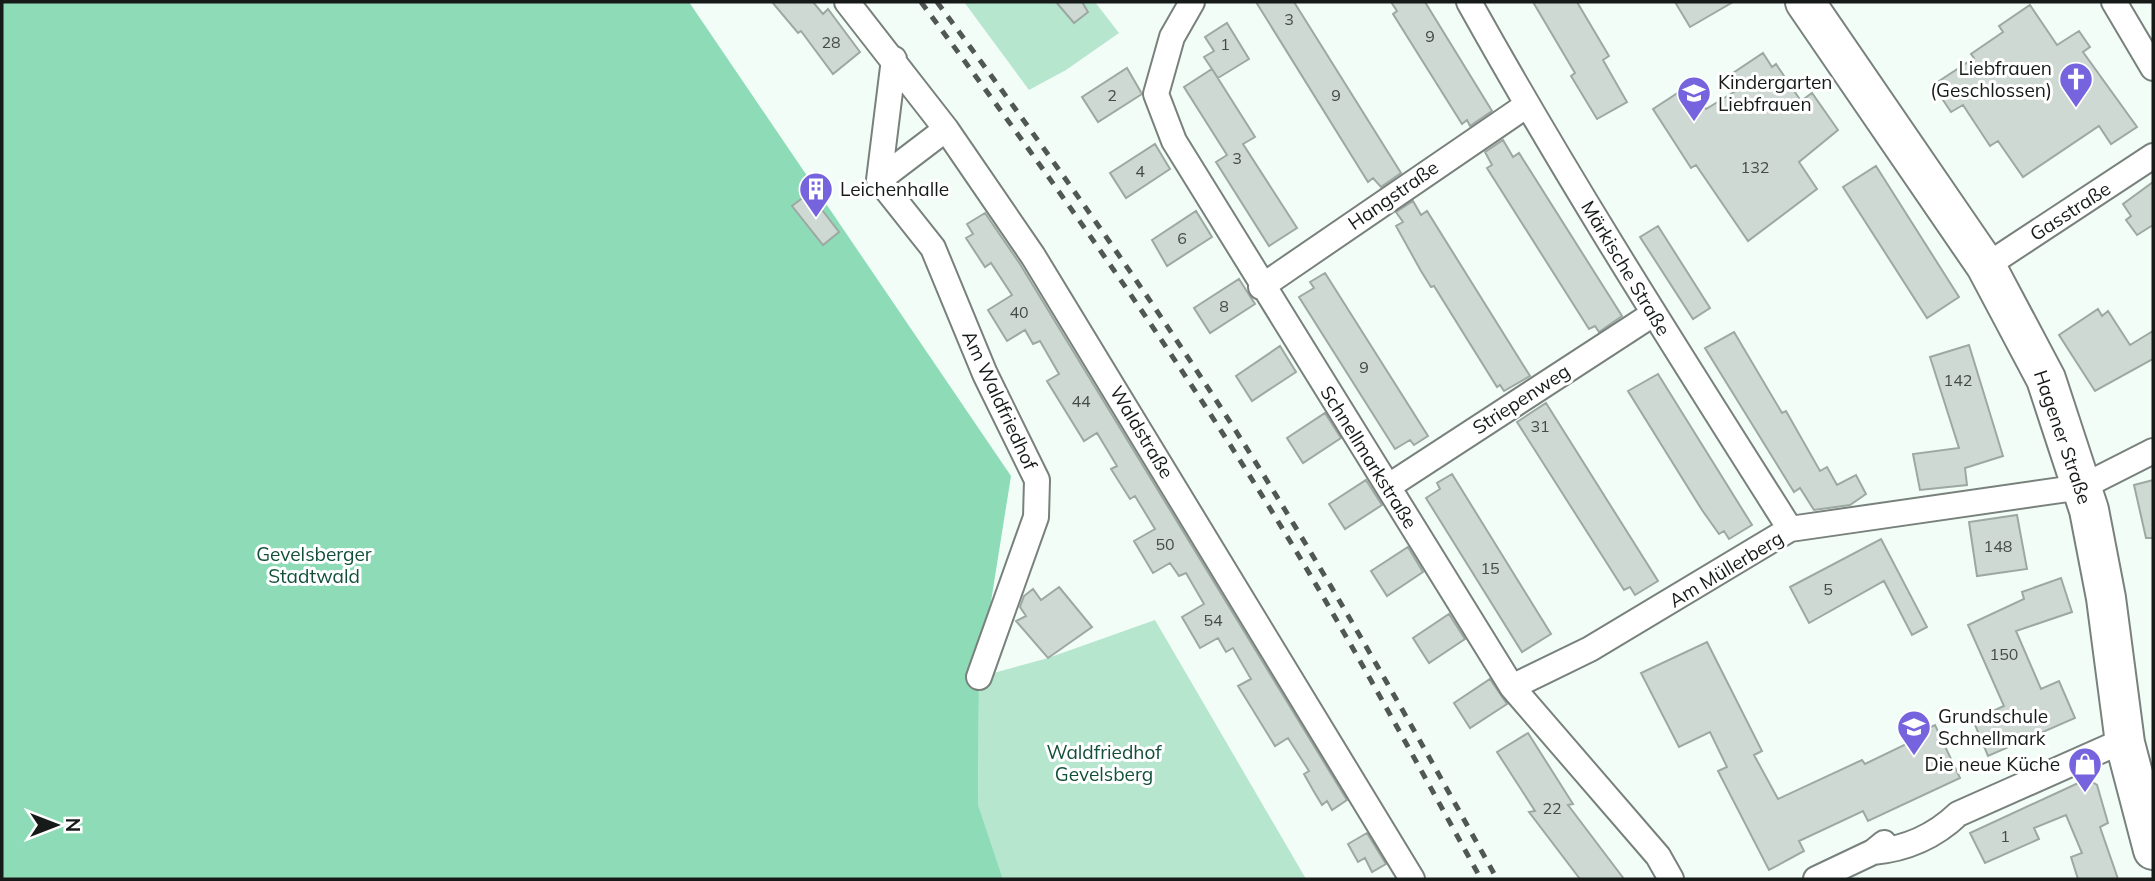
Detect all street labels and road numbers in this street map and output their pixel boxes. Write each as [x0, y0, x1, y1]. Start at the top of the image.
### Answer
street label: Hangstraße [1343, 155, 1443, 235]
street label: Gasstraße [2025, 176, 2115, 246]
street label: Märkische Straße [1576, 196, 1676, 340]
street label: Am Waldfriedhof [957, 327, 1043, 474]
street label: Striepenweg [1468, 359, 1574, 439]
street label: Hagener Straße [2029, 367, 2097, 507]
street label: Waldstraße [1105, 381, 1179, 483]
street label: Schnellmarkstraße [1315, 381, 1423, 533]
street label: Am Müllerberg [1664, 525, 1788, 613]

